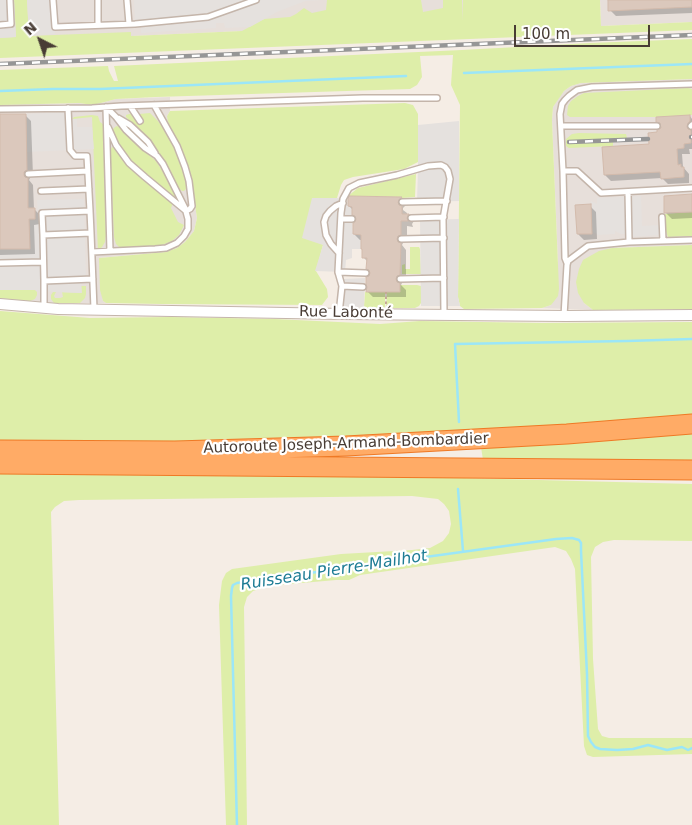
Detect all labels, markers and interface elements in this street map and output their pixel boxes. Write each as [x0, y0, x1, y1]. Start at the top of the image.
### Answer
north arrow [15, 15, 65, 65]
scale bar [517, 15, 653, 47]
text: N [20, 19, 40, 39]
text: 100 m [522, 25, 570, 43]
street label: Rue Labonté [299, 303, 393, 323]
street label: Autoroute Joseph-Armand-Bombardier [203, 430, 489, 458]
water label: Ruisseau Pierre-Mailhot [239, 547, 429, 595]

